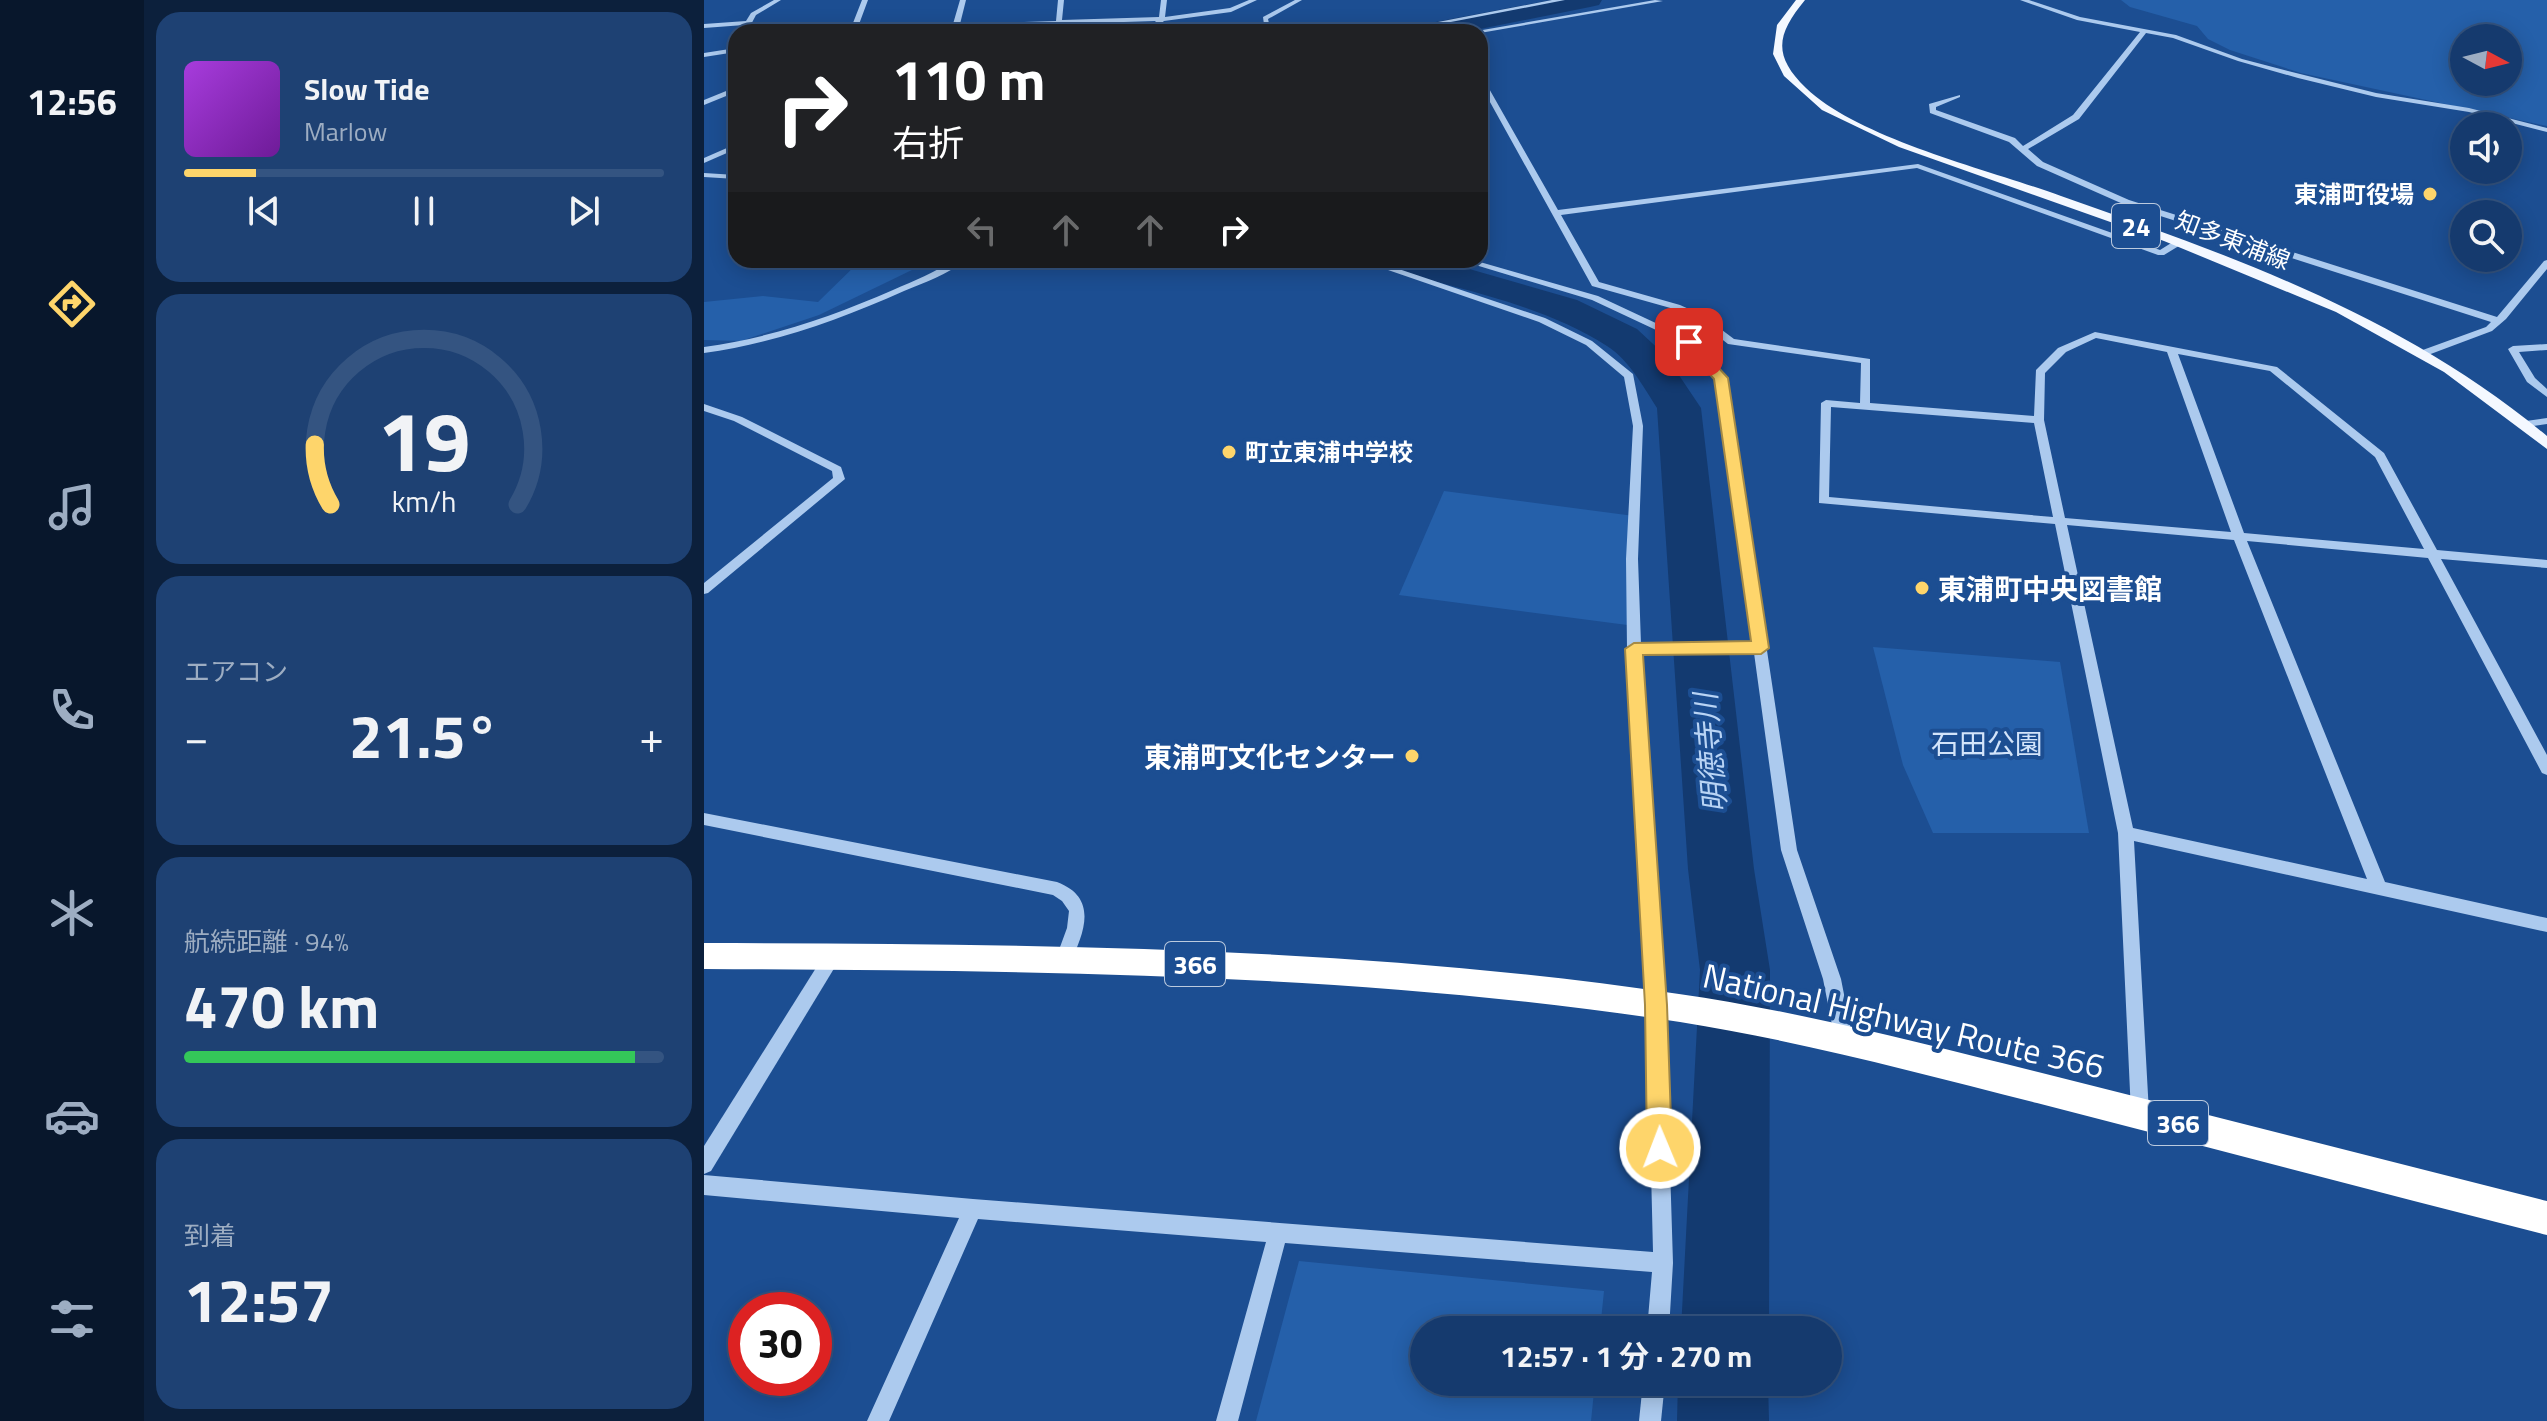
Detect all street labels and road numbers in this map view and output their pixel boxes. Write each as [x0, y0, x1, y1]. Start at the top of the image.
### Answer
street label: 知多東浦線 [2171, 202, 2295, 278]
road number: 24 [2112, 204, 2160, 248]
road number: 366 [1165, 942, 1225, 986]
street label: National Highway Route 366 [1698, 948, 2110, 1092]
road number: 366 [2148, 1101, 2208, 1145]

